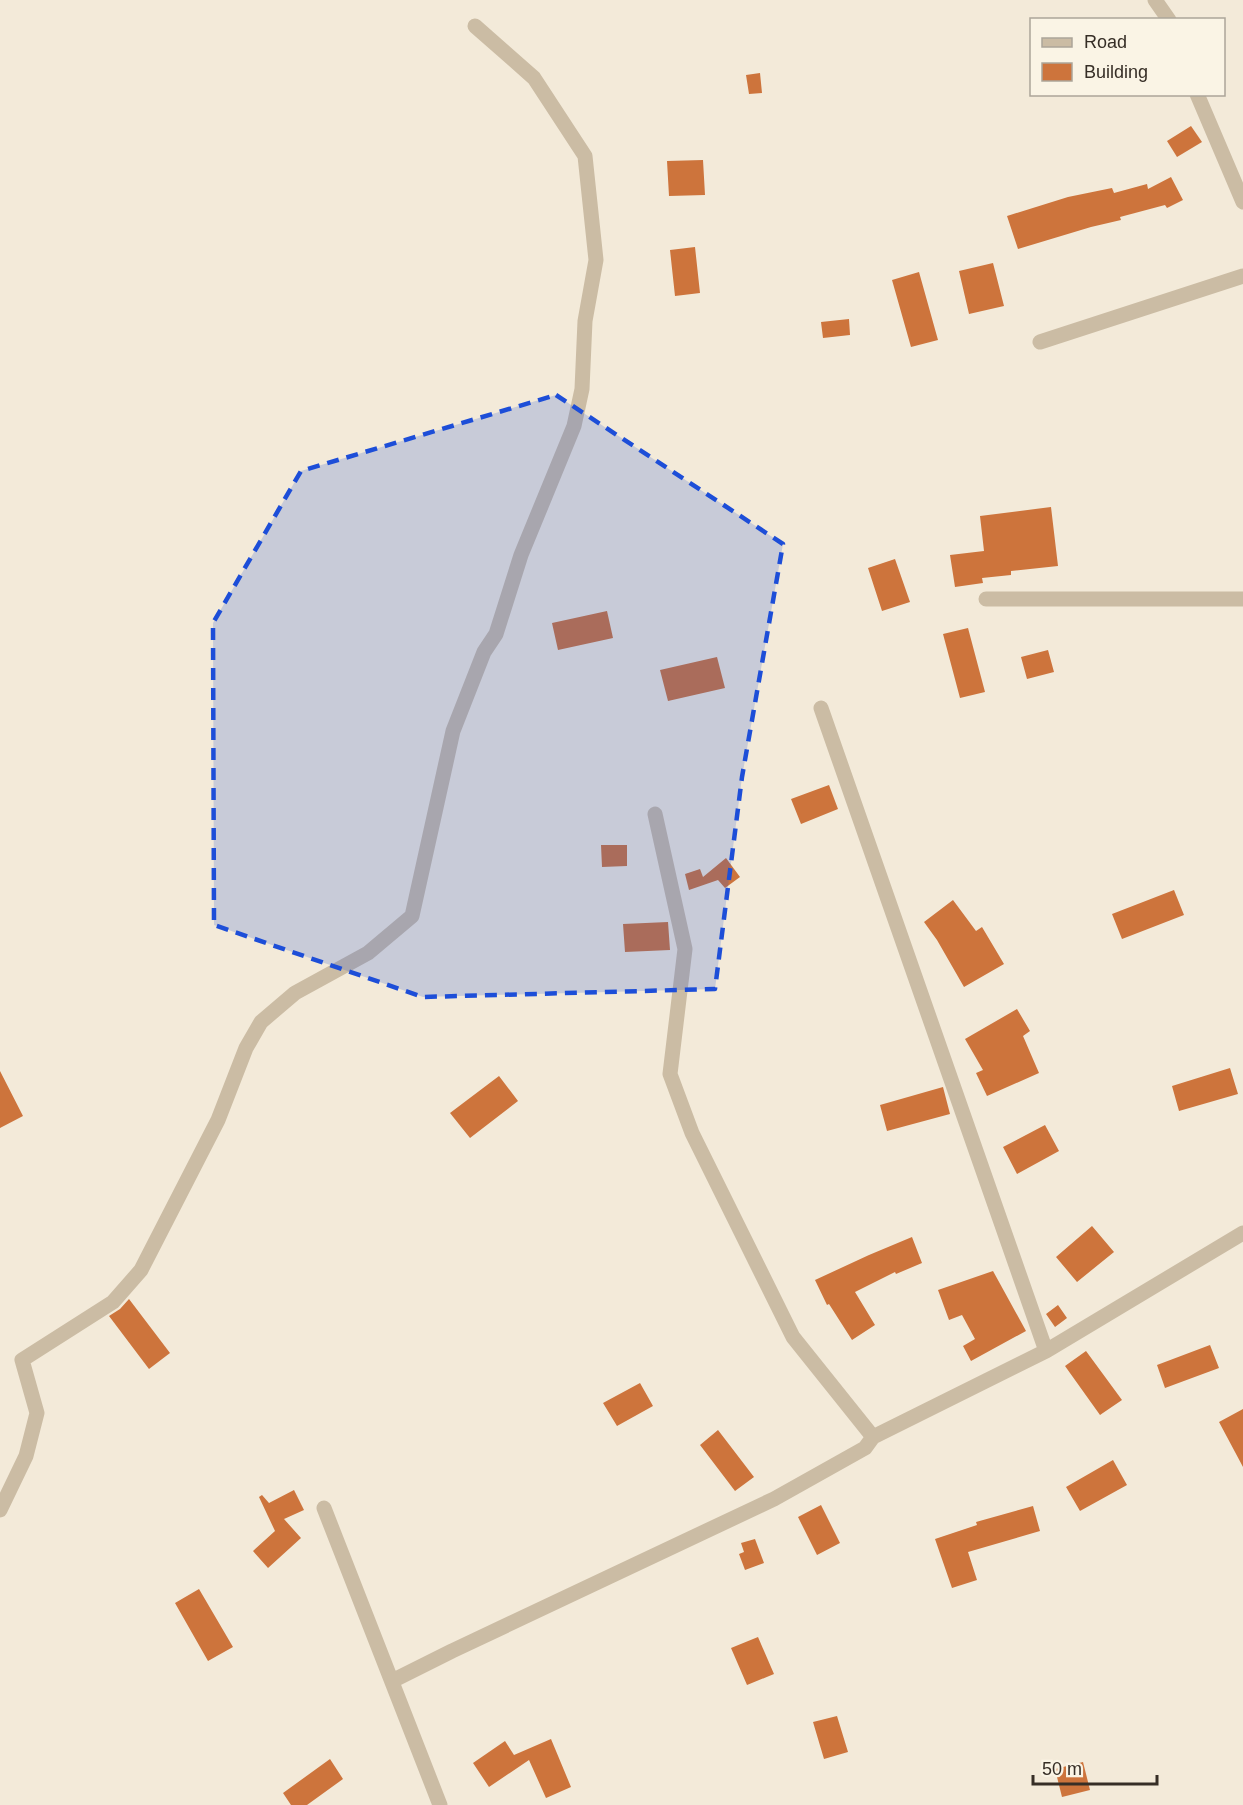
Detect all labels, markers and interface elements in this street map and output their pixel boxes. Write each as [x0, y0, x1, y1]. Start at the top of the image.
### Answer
legend [1030, 18, 1225, 96]
text: Road [1084, 32, 1127, 52]
text: Building [1084, 62, 1148, 82]
scale bar [1033, 1748, 1158, 1786]
text: 50 m [1042, 1759, 1082, 1779]

